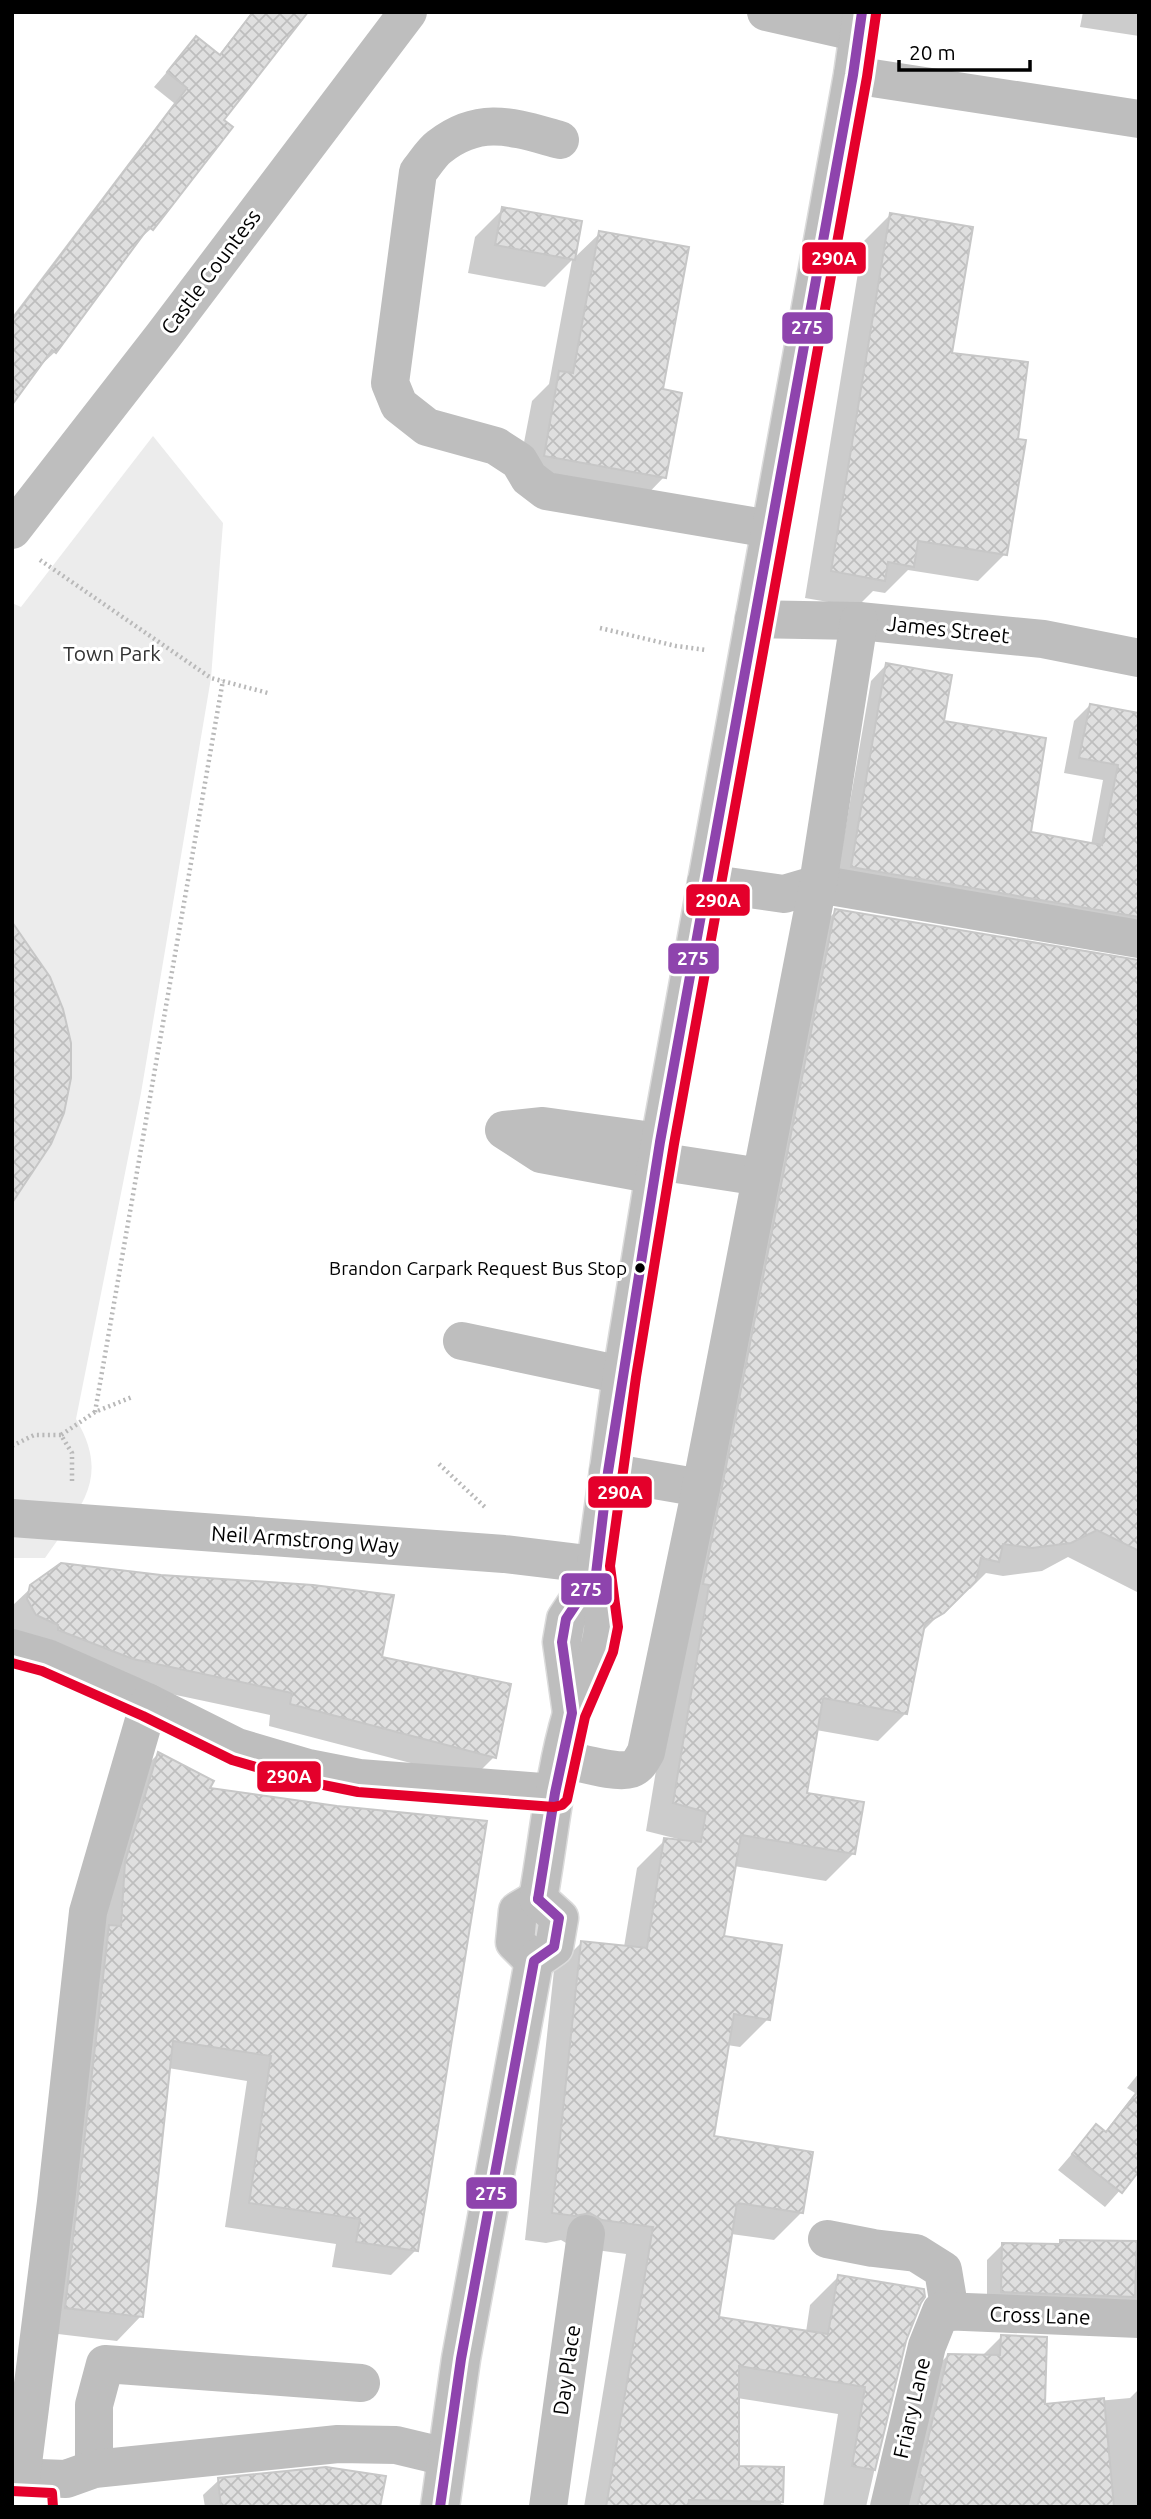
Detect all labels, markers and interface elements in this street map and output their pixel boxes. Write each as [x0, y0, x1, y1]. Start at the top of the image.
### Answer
scale bar [899, 28, 1030, 72]
text: 20 m [909, 40, 956, 64]
street label: Castle Countess [155, 204, 265, 339]
line badge: 290A [801, 241, 867, 275]
text: 290A [811, 247, 857, 269]
line badge: 275 [781, 311, 834, 345]
text: 275 [791, 316, 823, 338]
street label: James Street [885, 611, 1011, 647]
park label: Town Park [63, 641, 161, 665]
line badge: 290A [685, 883, 751, 917]
text: 290A [695, 889, 741, 911]
line badge: 275 [667, 942, 720, 975]
text: 275 [677, 947, 709, 969]
place label: Brandon Carpark Request Bus Stop [329, 1257, 627, 1279]
marker: Brandon Carpark Request Bus Stop [633, 1261, 647, 1275]
line badge: 290A [587, 1475, 653, 1509]
text: 290A [597, 1481, 643, 1503]
street label: Neil Armstrong Way [210, 1520, 400, 1558]
line badge: 275 [560, 1572, 613, 1606]
text: 275 [570, 1578, 602, 1600]
line badge: 290A [256, 1760, 322, 1793]
text: 290A [266, 1765, 312, 1787]
line badge: 275 [465, 2176, 518, 2210]
text: 275 [475, 2182, 507, 2204]
street label: Cross Lane [989, 2301, 1091, 2329]
street label: Day Place [548, 2323, 584, 2416]
street label: Friary Lane [888, 2355, 934, 2461]

